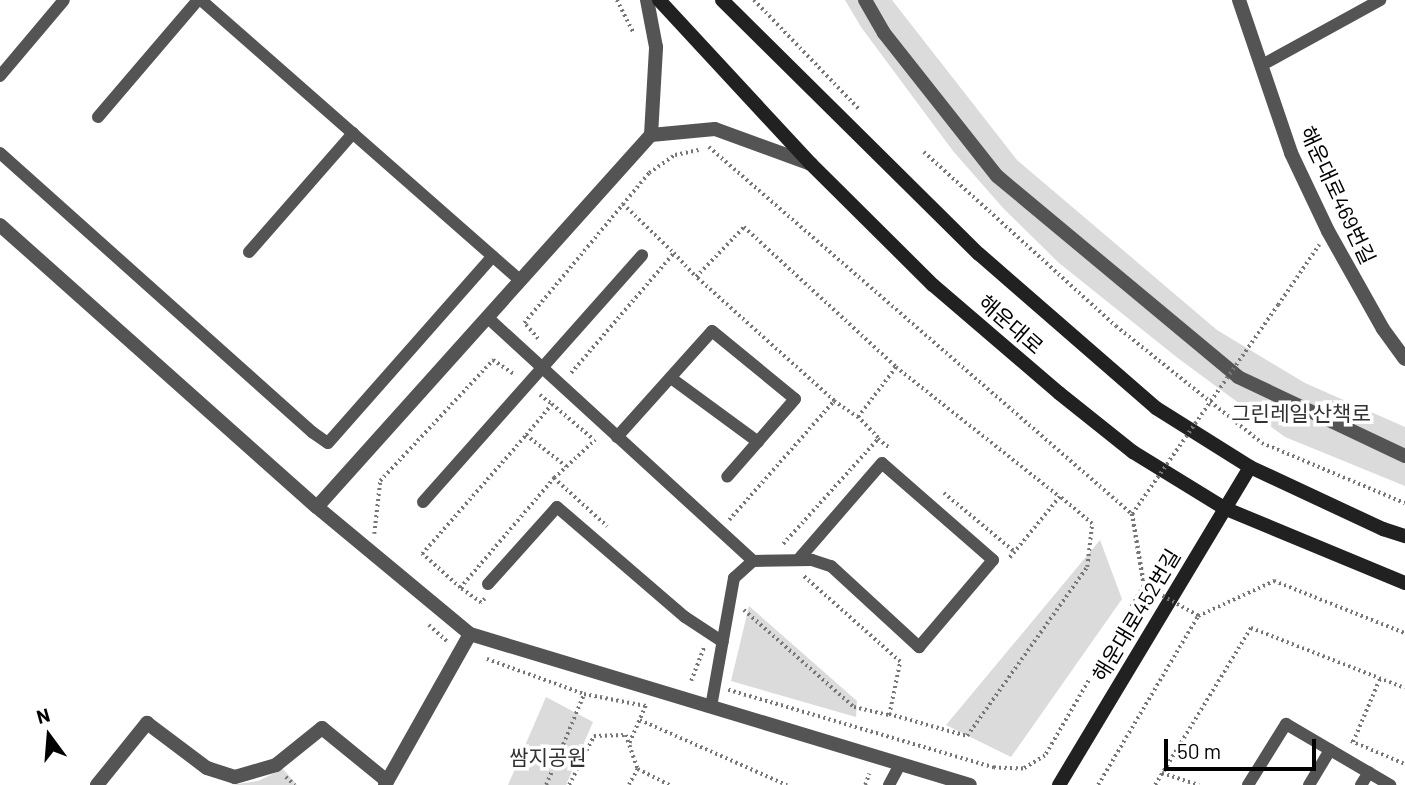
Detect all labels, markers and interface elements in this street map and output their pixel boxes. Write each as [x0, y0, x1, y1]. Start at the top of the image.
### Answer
street label: 해운대로469번길 [1295, 122, 1381, 268]
street label: 해운대로 [974, 289, 1048, 359]
park label: 그린레일 산책로 [1231, 400, 1371, 426]
street label: 해운대로452번길 [1087, 544, 1185, 686]
north arrow [14, 701, 84, 771]
text: N [34, 703, 52, 728]
scale bar [1167, 726, 1319, 770]
text: 50 m [1177, 738, 1221, 763]
park label: 쌈지공원 [509, 744, 587, 770]

